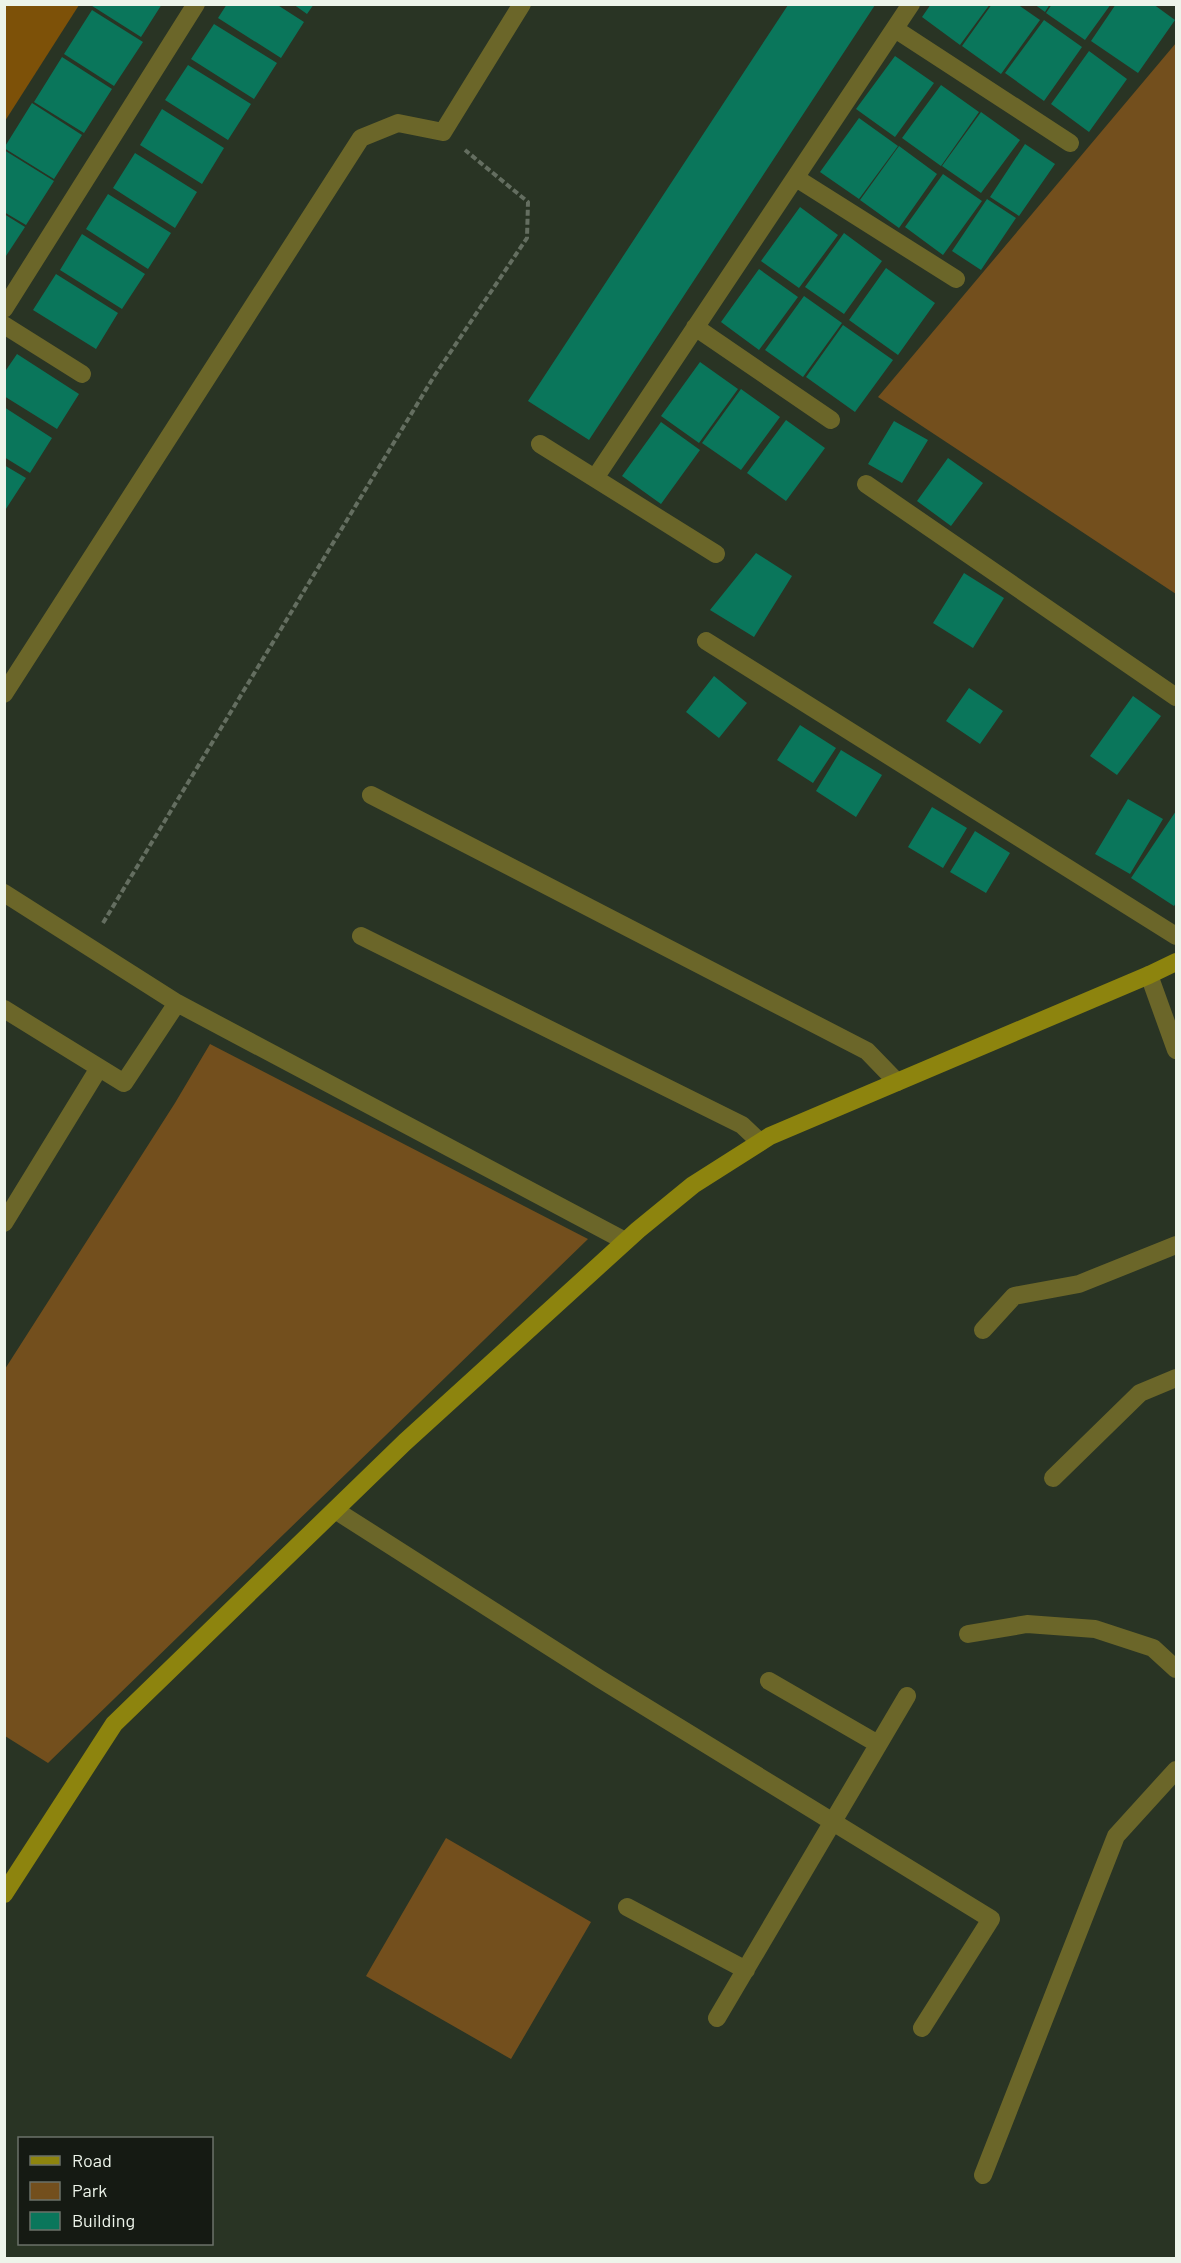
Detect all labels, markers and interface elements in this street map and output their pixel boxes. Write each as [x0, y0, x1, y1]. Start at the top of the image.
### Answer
legend [18, 2137, 213, 2245]
text: Road [72, 2149, 112, 2171]
text: Park [72, 2179, 107, 2201]
text: Building [72, 2209, 135, 2231]

